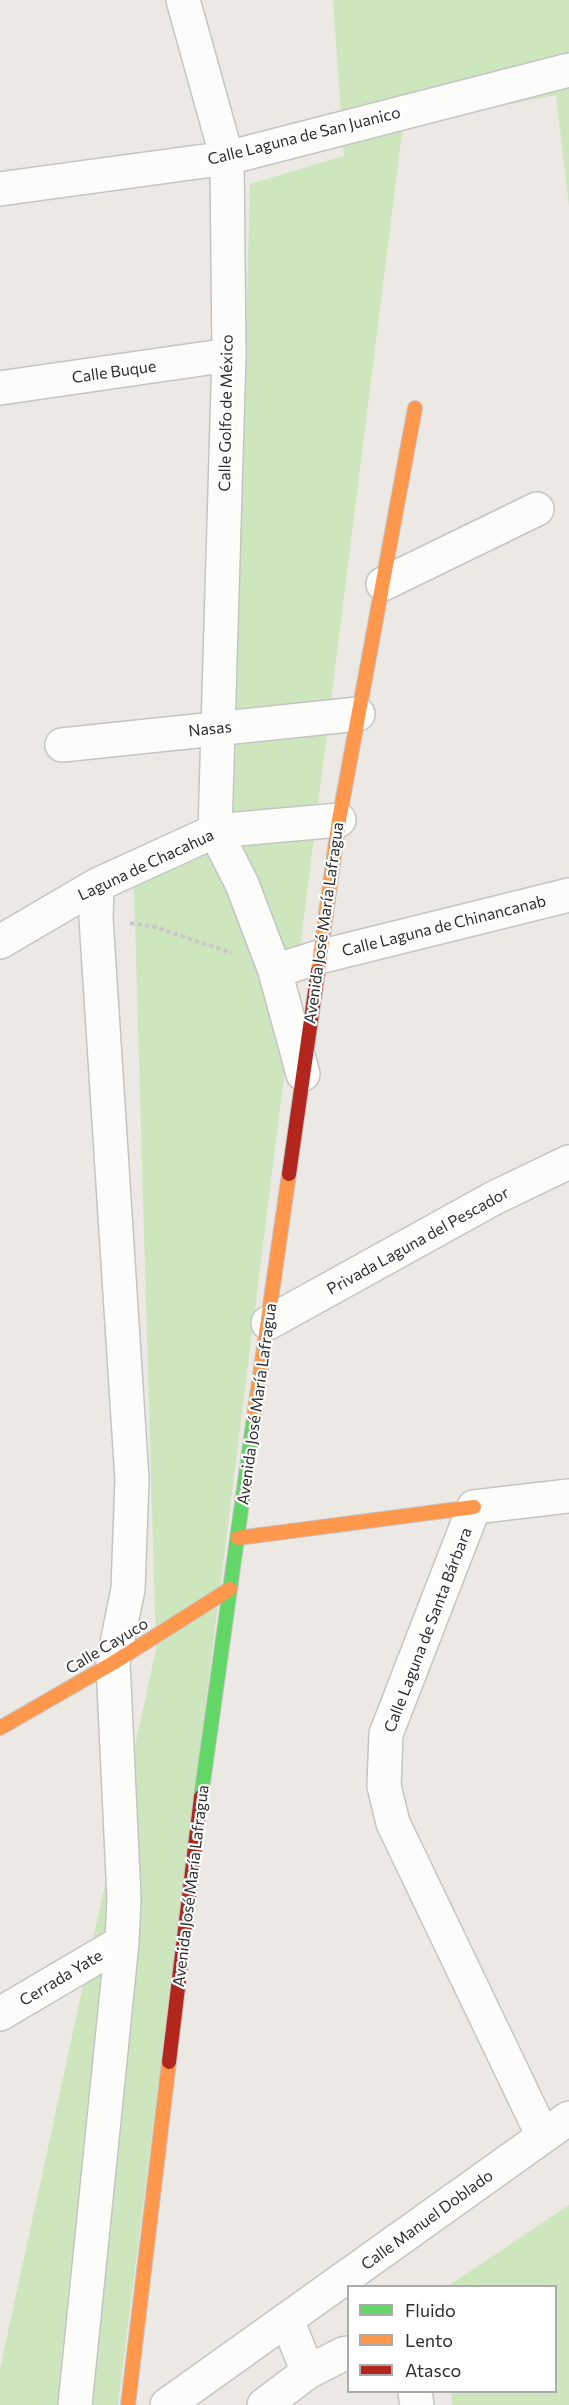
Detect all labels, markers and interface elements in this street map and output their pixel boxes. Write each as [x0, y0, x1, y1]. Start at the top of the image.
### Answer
street label: Calle Laguna de San Juanico [206, 103, 402, 169]
street label: Calle Golfo de México [215, 334, 237, 492]
street label: Calle Buque [71, 357, 157, 387]
street label: Nasas [187, 717, 233, 741]
street label: Avenida José María Lafragua [300, 821, 348, 1025]
street label: Laguna de Chacahua [75, 825, 217, 905]
street label: Calle Laguna de Chinancanab [340, 891, 548, 961]
street label: Privada Laguna del Pescador [324, 1183, 512, 1299]
street label: Avenida José María Lafragua [233, 1302, 281, 1506]
street label: Calle Laguna de Santa Bárbara [380, 1525, 476, 1735]
street label: Calle Cayuco [62, 1614, 152, 1678]
street label: Avenida José María Lafragua [169, 1784, 213, 1988]
street label: Cerrada Yate [16, 1946, 106, 2010]
street label: Calle Manuel Doblado [357, 2166, 497, 2274]
legend [347, 2285, 557, 2393]
text: Fluido [405, 2299, 456, 2321]
text: Lento [405, 2329, 453, 2351]
text: Atasco [405, 2359, 461, 2381]

